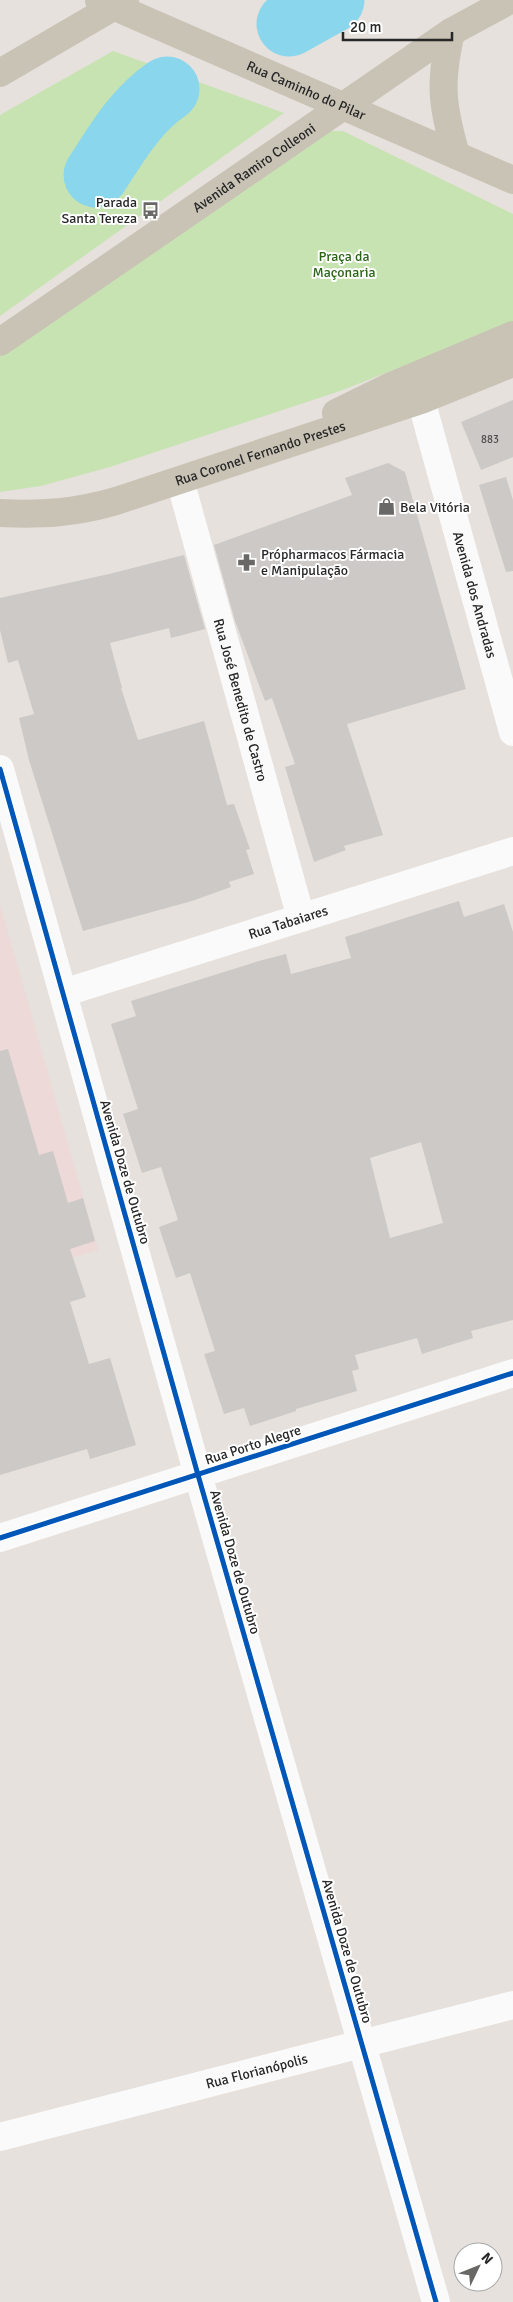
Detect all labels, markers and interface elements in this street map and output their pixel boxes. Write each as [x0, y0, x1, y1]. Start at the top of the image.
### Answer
scale bar [343, 10, 452, 42]
text: 20 m [350, 18, 381, 36]
street label: Rua Caminho do Pilar [244, 57, 369, 124]
street label: Avenida Ramiro Colleoni [189, 119, 319, 216]
place label: Parada Santa Tereza [61, 194, 137, 227]
bus stop icon: Parada Santa Tereza [141, 200, 161, 220]
park label: Praça da Maçonaria [312, 248, 376, 281]
street label: Rua Coronel Fernando Prestes [173, 417, 348, 489]
house number: 883 [481, 433, 499, 446]
shop icon: Bela Vitória [376, 497, 396, 517]
place label: Bela Vitória [400, 499, 470, 516]
street label: Avenida dos Andradas [449, 529, 501, 660]
place label: Própharmacos Fármacia e Manipulação [261, 546, 404, 579]
pharmacy icon: Própharmacos Fármacia e Manipulação [237, 552, 257, 572]
street label: Rua José Benedito de Castro [210, 616, 271, 783]
street label: Rua Tabaiares [246, 901, 330, 942]
street label: Avenida Doze de Outubro [96, 1098, 154, 1246]
street label: Rua Porto Alegre [203, 1421, 303, 1469]
street label: Avenida Doze de Outubro [206, 1488, 264, 1636]
street label: Avenida Doze de Outubro [318, 1877, 376, 2025]
street label: Rua Florianópolis [204, 2050, 309, 2092]
north arrow [453, 2242, 503, 2292]
text: N [478, 2249, 497, 2268]

